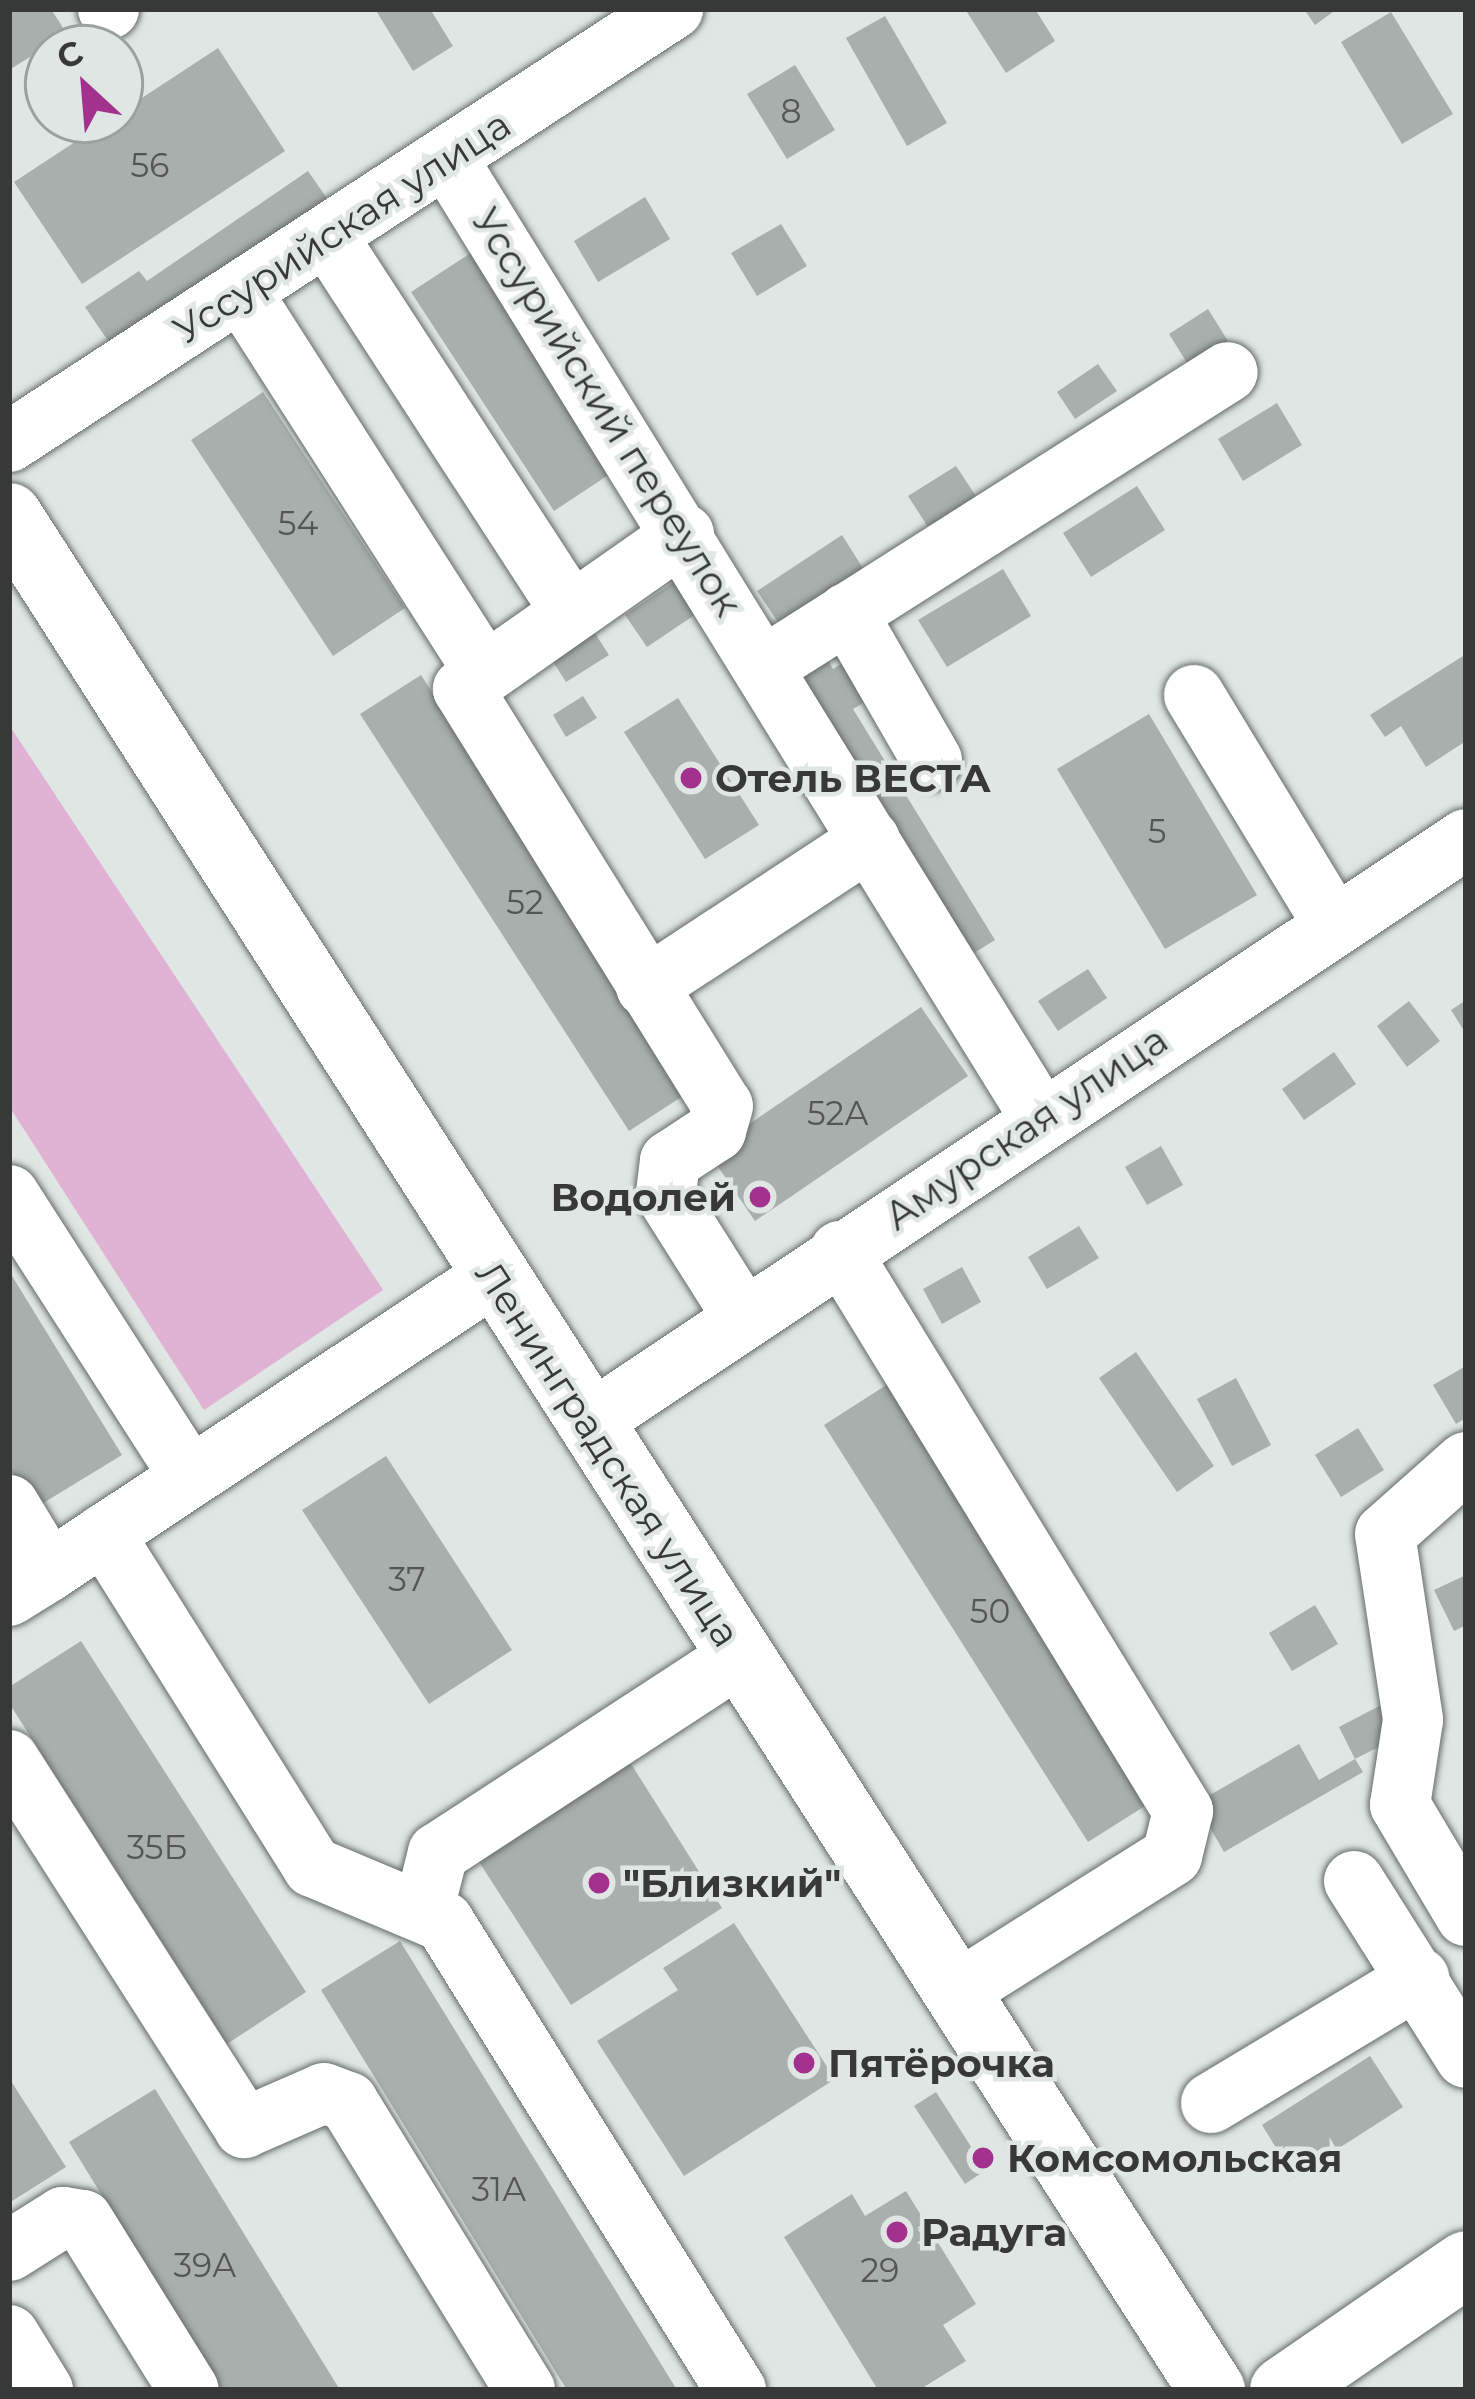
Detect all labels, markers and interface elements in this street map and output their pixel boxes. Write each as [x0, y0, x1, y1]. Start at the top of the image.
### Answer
north arrow [24, 24, 144, 144]
text: С [50, 31, 89, 78]
house number: 8 [780, 92, 802, 132]
street label: Уссурийская улица [165, 101, 519, 353]
house number: 56 [131, 146, 169, 186]
street label: Уссурийский переулок [462, 199, 752, 625]
house number: 54 [278, 504, 318, 544]
place label: Отель ВЕСТА [715, 755, 991, 801]
marker: Отель ВЕСТА [678, 765, 704, 791]
house number: 5 [1148, 812, 1166, 852]
house number: 52 [506, 883, 544, 923]
street label: Амурская улица [876, 1016, 1176, 1240]
house number: 52А [807, 1094, 869, 1134]
place label: Водолей [550, 1174, 736, 1220]
marker: Водолей [747, 1184, 773, 1210]
street label: Ленинградская улица [466, 1253, 750, 1655]
house number: 37 [388, 1560, 426, 1600]
house number: 50 [970, 1592, 1010, 1632]
house number: 35Б [127, 1828, 187, 1868]
place label: "Близкий" [623, 1860, 841, 1906]
marker: "Близкий" [586, 1870, 612, 1896]
place label: Пятёрочка [828, 2040, 1055, 2086]
marker: Пятёрочка [791, 2050, 817, 2076]
place label: Комсомольская [1007, 2135, 1342, 2181]
marker: Комсомольская [970, 2145, 996, 2171]
house number: 31А [471, 2170, 527, 2210]
place label: Радуга [921, 2209, 1067, 2255]
marker: Радуга [884, 2219, 910, 2245]
house number: 39А [173, 2246, 237, 2286]
house number: 29 [861, 2251, 899, 2291]

